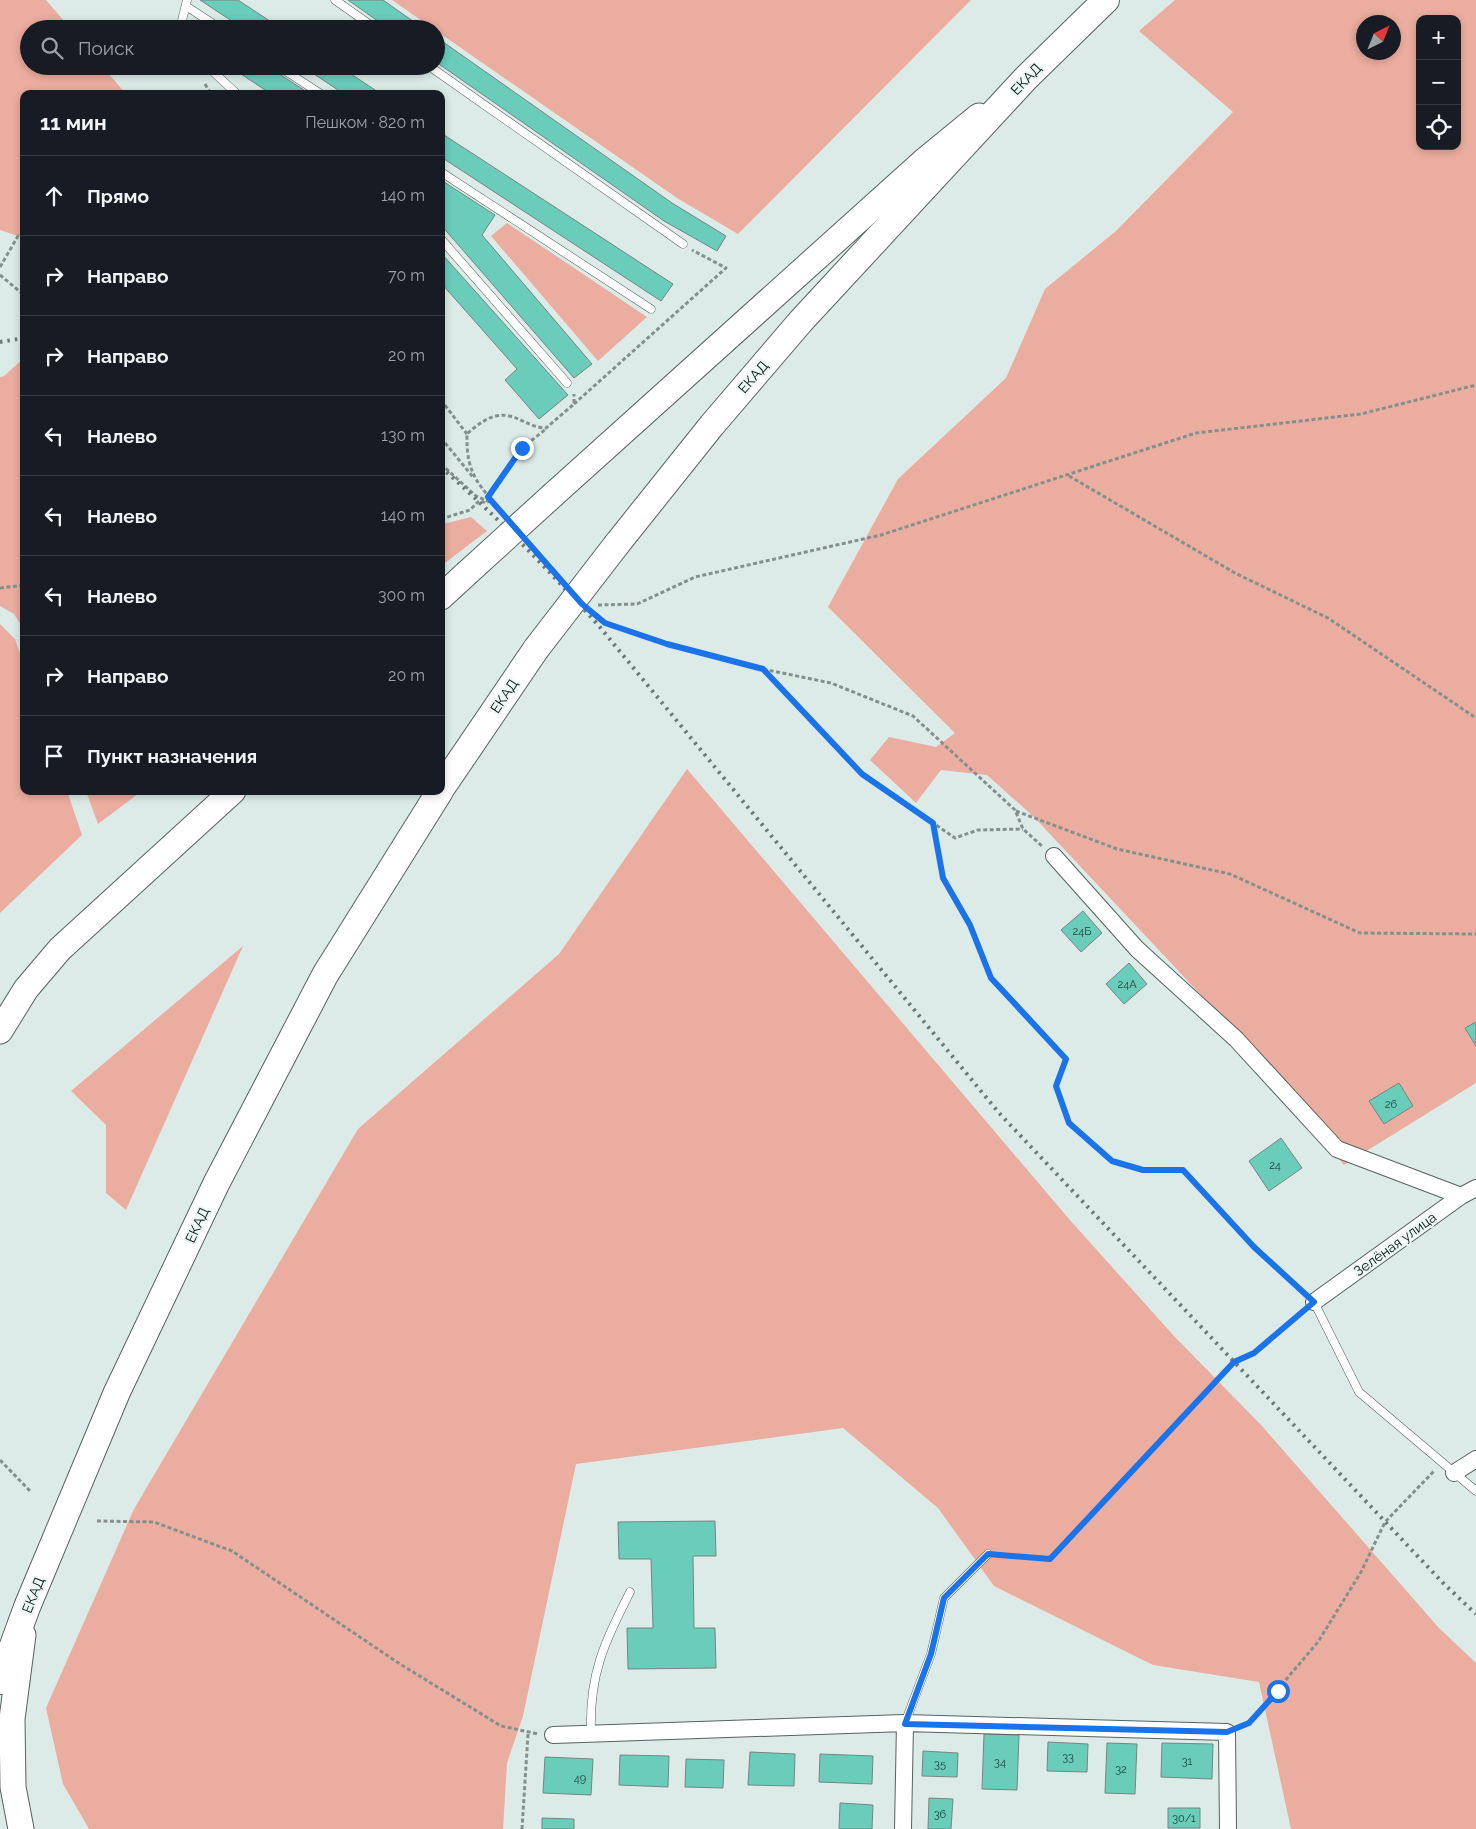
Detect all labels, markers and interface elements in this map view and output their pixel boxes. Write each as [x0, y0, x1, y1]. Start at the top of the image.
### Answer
north arrow [1356, 15, 1401, 60]
map controls [1416, 15, 1461, 150]
button: + [1416, 15, 1461, 60]
search box [20, 20, 445, 75]
icon: search [38, 34, 66, 62]
text: Поиск [78, 37, 134, 59]
street label: ЕКАД [1007, 60, 1045, 98]
button: − [1416, 60, 1461, 105]
button: locate [1416, 105, 1461, 150]
text: 11 мин [40, 110, 107, 135]
text: Пешком · 820 m [305, 113, 425, 132]
icon: ahead [40, 182, 68, 210]
text: Прямо [87, 185, 149, 207]
text: 140 m [381, 186, 425, 205]
icon: right [40, 262, 68, 290]
text: Направо [87, 265, 168, 287]
text: 70 m [388, 266, 425, 285]
icon: right [40, 342, 68, 370]
text: Направо [87, 345, 168, 367]
text: 20 m [388, 346, 425, 365]
street label: ЕКАД [735, 358, 771, 396]
icon: left [40, 422, 68, 450]
text: Налево [87, 425, 157, 447]
text: 130 m [381, 426, 425, 445]
route end [511, 437, 534, 460]
icon: left [40, 502, 68, 530]
text: Налево [87, 505, 157, 527]
text: 140 m [381, 506, 425, 525]
icon: left [40, 582, 68, 610]
text: Налево [87, 585, 157, 607]
text: 300 m [378, 586, 425, 605]
icon: right [40, 662, 68, 690]
text: Направо [87, 665, 168, 687]
text: 20 m [388, 666, 425, 685]
street label: ЕКАД [487, 676, 521, 716]
icon: arrive [40, 742, 68, 770]
text: Пункт назначения [87, 745, 257, 767]
house number: 24Б [1073, 925, 1091, 938]
house number: 24А [1117, 978, 1137, 991]
house number: 26 [1385, 1098, 1398, 1111]
house number: 24 [1269, 1159, 1281, 1172]
street label: ЕКАД [182, 1205, 212, 1245]
street label: Зелёная улица [1351, 1209, 1439, 1279]
street label: ЕКАД [19, 1575, 47, 1615]
route start [1267, 1680, 1290, 1703]
house number: 33 [1062, 1751, 1074, 1764]
house number: 31 [1182, 1755, 1193, 1768]
house number: 34 [994, 1756, 1006, 1769]
house number: 35 [934, 1758, 946, 1771]
house number: 32 [1115, 1763, 1127, 1776]
house number: 49 [574, 1772, 586, 1785]
house number: 36 [934, 1808, 947, 1821]
house number: 30/1 [1172, 1812, 1196, 1825]

